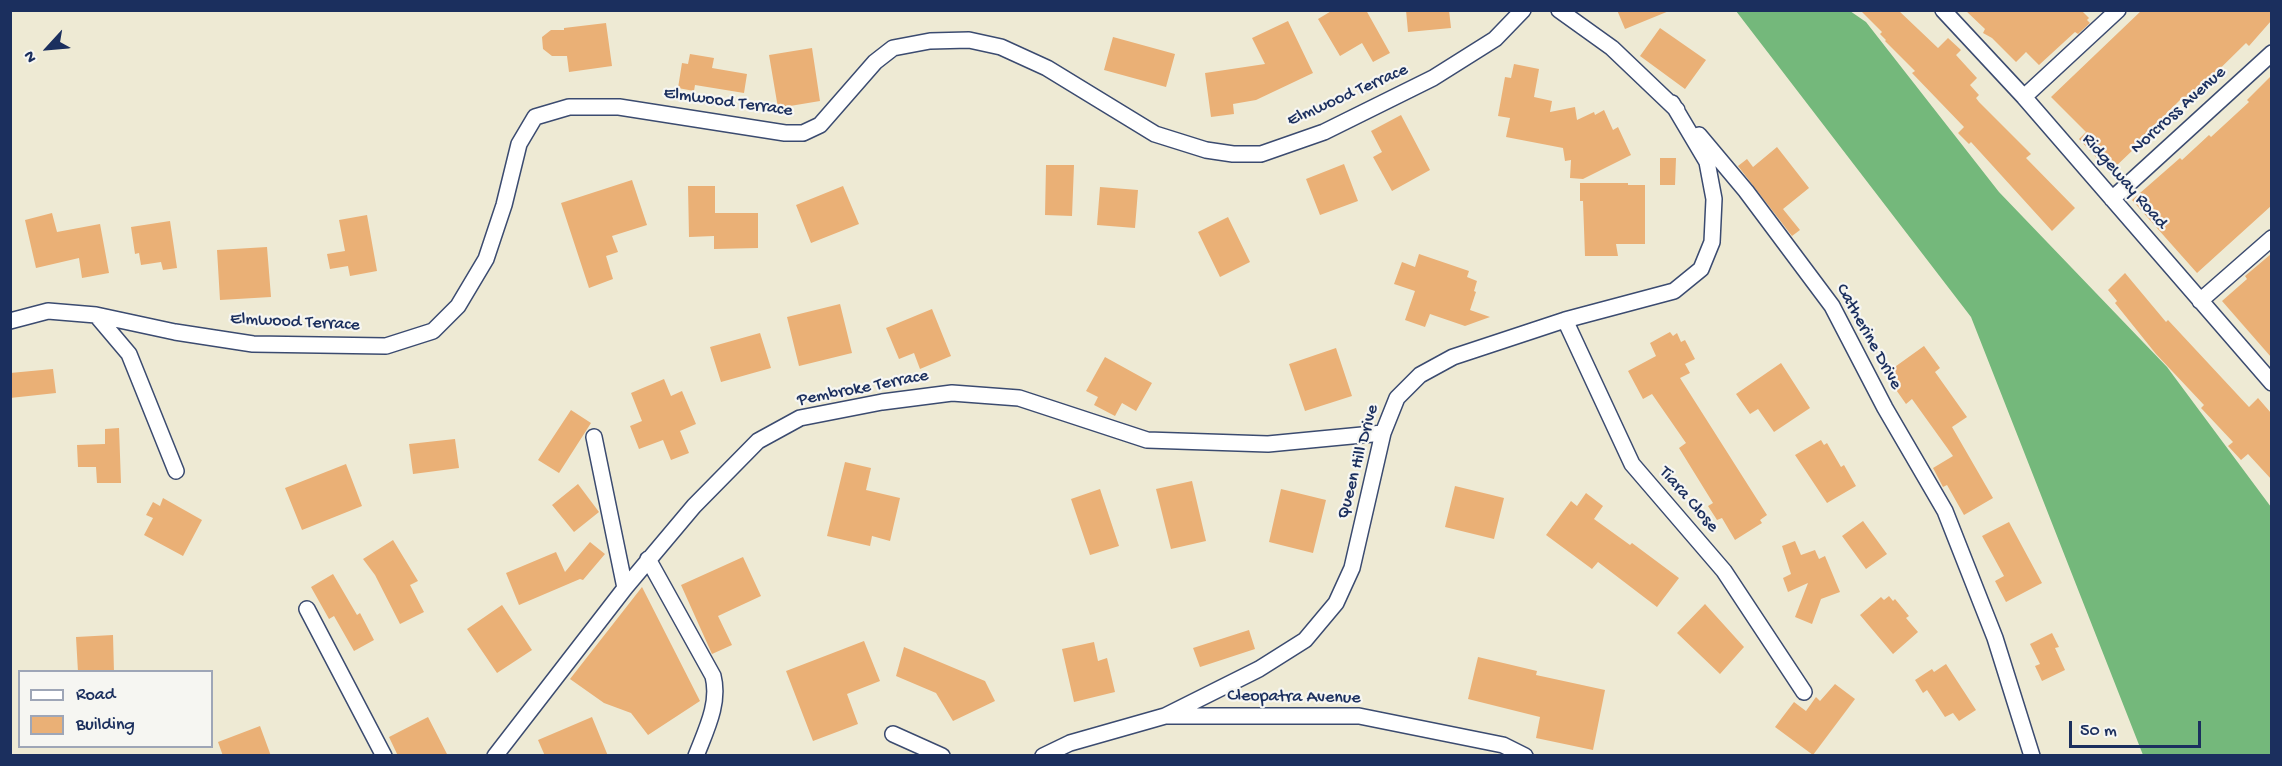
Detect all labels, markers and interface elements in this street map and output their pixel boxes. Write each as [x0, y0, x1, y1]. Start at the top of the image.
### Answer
north arrow [18, 18, 78, 78]
text: N [21, 47, 42, 65]
street label: Elmwood Terrace [1284, 60, 1412, 132]
street label: Norcross Avenue [2127, 63, 2231, 159]
street label: Elmwood Terrace [662, 83, 794, 123]
street label: Ridgeway Road [2077, 130, 2171, 234]
street label: Catherine Drive [1830, 280, 1906, 394]
street label: Elmwood Terrace [230, 309, 360, 337]
street label: Pembroke Terrace [796, 366, 930, 412]
street label: Queen Hill Drive [1333, 402, 1385, 522]
street label: Tiara Close [1653, 463, 1723, 537]
legend [18, 670, 213, 748]
text: Road [76, 685, 115, 706]
street label: Cleopatra Avenue [1227, 686, 1361, 710]
scale bar [2072, 709, 2204, 747]
text: Building [76, 715, 135, 736]
text: 50 m [2080, 721, 2117, 742]

